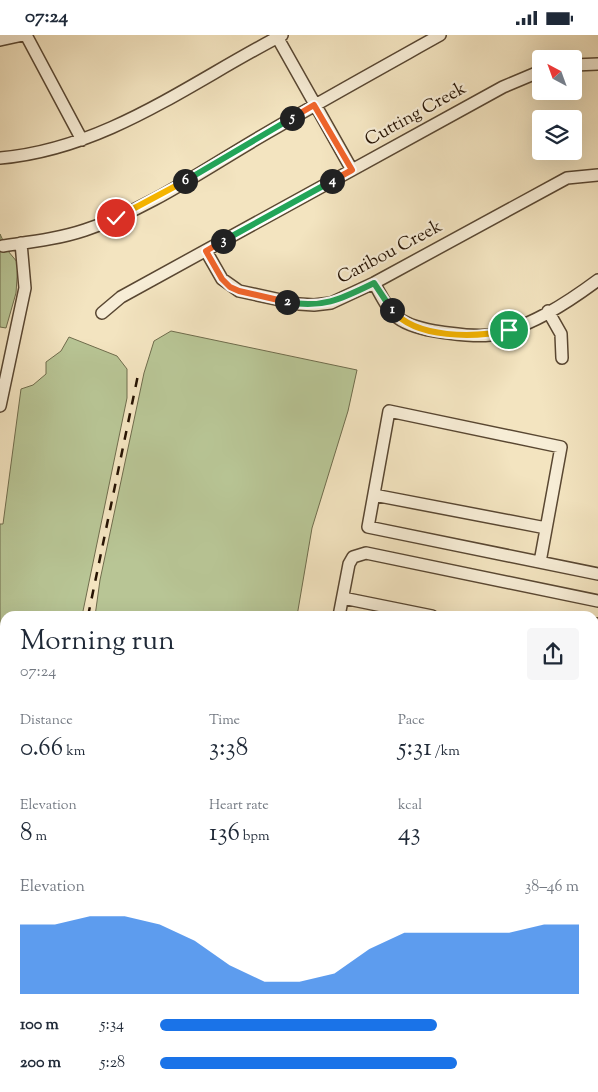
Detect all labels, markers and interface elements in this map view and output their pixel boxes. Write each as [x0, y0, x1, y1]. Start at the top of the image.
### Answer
text: 07:24 [25, 4, 68, 31]
north arrow [532, 50, 582, 100]
map controls [532, 50, 582, 160]
street label: Cutting Creek [360, 76, 472, 154]
pin: 5 [280, 105, 304, 131]
text: 5 [290, 108, 295, 128]
button: layers [532, 110, 582, 160]
pin: 6 [172, 169, 198, 193]
pin: 4 [320, 169, 344, 193]
text: 6 [182, 171, 189, 191]
text: 4 [329, 171, 336, 191]
pin [95, 197, 137, 239]
icon: check [102, 204, 130, 232]
street label: Caribou Creek [333, 214, 447, 292]
pin: 3 [210, 229, 236, 253]
text: 3 [221, 231, 226, 251]
pin: 2 [274, 289, 300, 315]
text: 2 [284, 292, 291, 312]
pin: 1 [380, 297, 404, 323]
text: 1 [390, 300, 395, 320]
pin [488, 309, 530, 351]
icon: arrive [495, 316, 523, 344]
text: Morning run [20, 622, 175, 662]
button: share [527, 628, 579, 680]
text: 07:24 [20, 661, 56, 684]
text: Distance [20, 711, 73, 731]
text: Time [209, 711, 240, 731]
text: Pace [398, 711, 425, 731]
text: 0.66 [20, 731, 63, 767]
text: 3:38 [209, 731, 248, 767]
text: 5:31 [398, 731, 432, 767]
text: km [63, 742, 85, 762]
text: /km [432, 742, 460, 762]
text: Elevation [20, 796, 77, 816]
text: Heart rate [209, 796, 269, 816]
text: kcal [398, 796, 422, 816]
text: 8 [20, 816, 33, 852]
text: 136 [209, 816, 240, 852]
text: 43 [398, 816, 421, 852]
text: m [33, 827, 47, 847]
text: bpm [240, 827, 270, 847]
text: Elevation [20, 876, 85, 899]
text: 38–46 m [525, 876, 579, 899]
text: 100 m [20, 1014, 59, 1037]
text: 5:34 [100, 1014, 124, 1037]
text: 200 m [20, 1052, 61, 1075]
text: 5:28 [100, 1052, 125, 1075]

